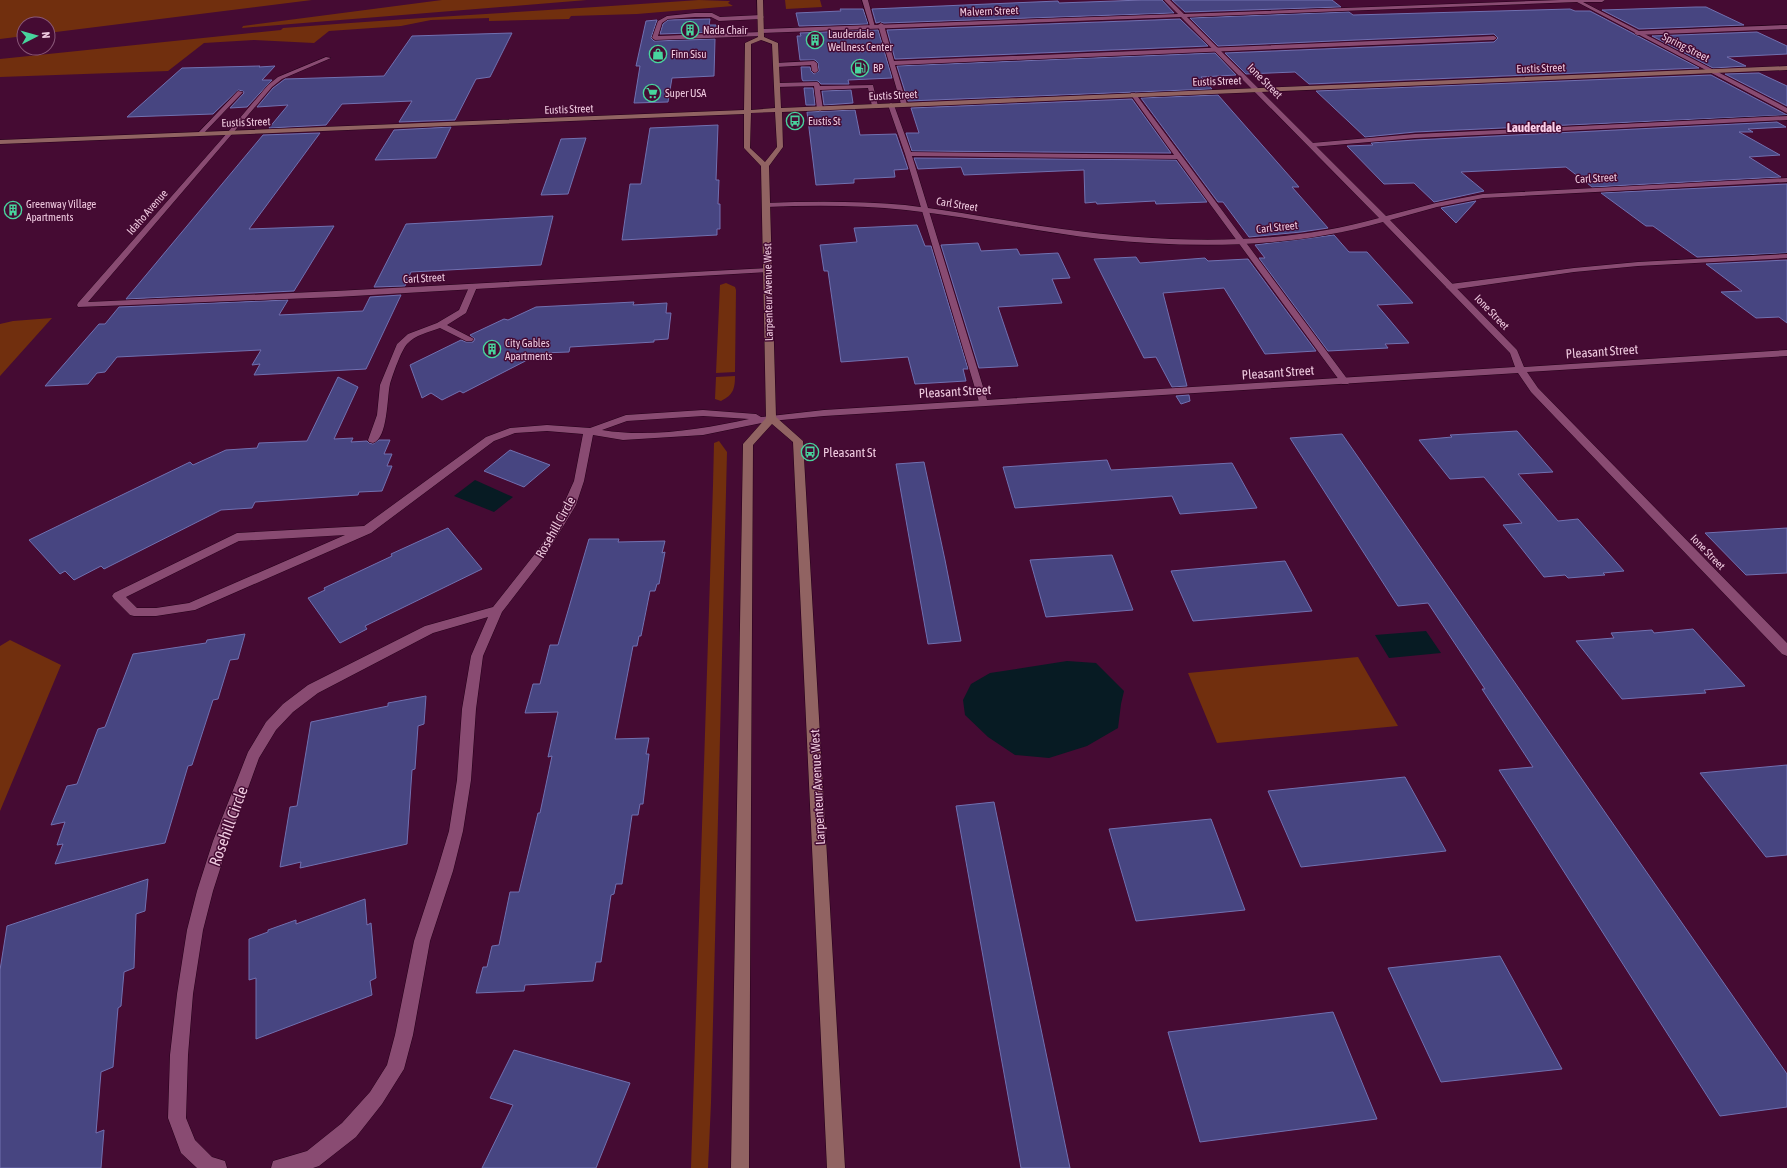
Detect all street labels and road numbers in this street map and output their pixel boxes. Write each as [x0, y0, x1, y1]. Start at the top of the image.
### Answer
street label: Malvern Street [959, 4, 1019, 18]
street label: Spring Street [1660, 30, 1712, 64]
street label: Ione Street [1245, 61, 1285, 101]
street label: Eustis Street [1516, 61, 1566, 75]
street label: Eustis Street [1192, 74, 1242, 88]
street label: Eustis Street [868, 88, 918, 102]
street label: Eustis Street [544, 102, 594, 116]
street label: Eustis Street [221, 115, 271, 129]
street label: Carl Street [1575, 171, 1617, 185]
street label: Idaho Avenue [124, 187, 170, 237]
street label: Carl Street [935, 195, 979, 213]
street label: Carl Street [1256, 219, 1298, 235]
street label: Larpenteur Avenue West [761, 243, 775, 341]
street label: Carl Street [403, 271, 445, 285]
street label: Ione Street [1472, 292, 1512, 332]
street label: Pleasant Street [1565, 341, 1639, 362]
street label: Pleasant Street [1241, 362, 1315, 383]
street label: Pleasant Street [918, 382, 992, 401]
street label: Rosehill Circle [532, 494, 578, 561]
street label: Ione Street [1688, 532, 1728, 572]
street label: Larpenteur Avenue West [807, 729, 828, 845]
street label: Rosehill Circle [205, 784, 251, 868]

